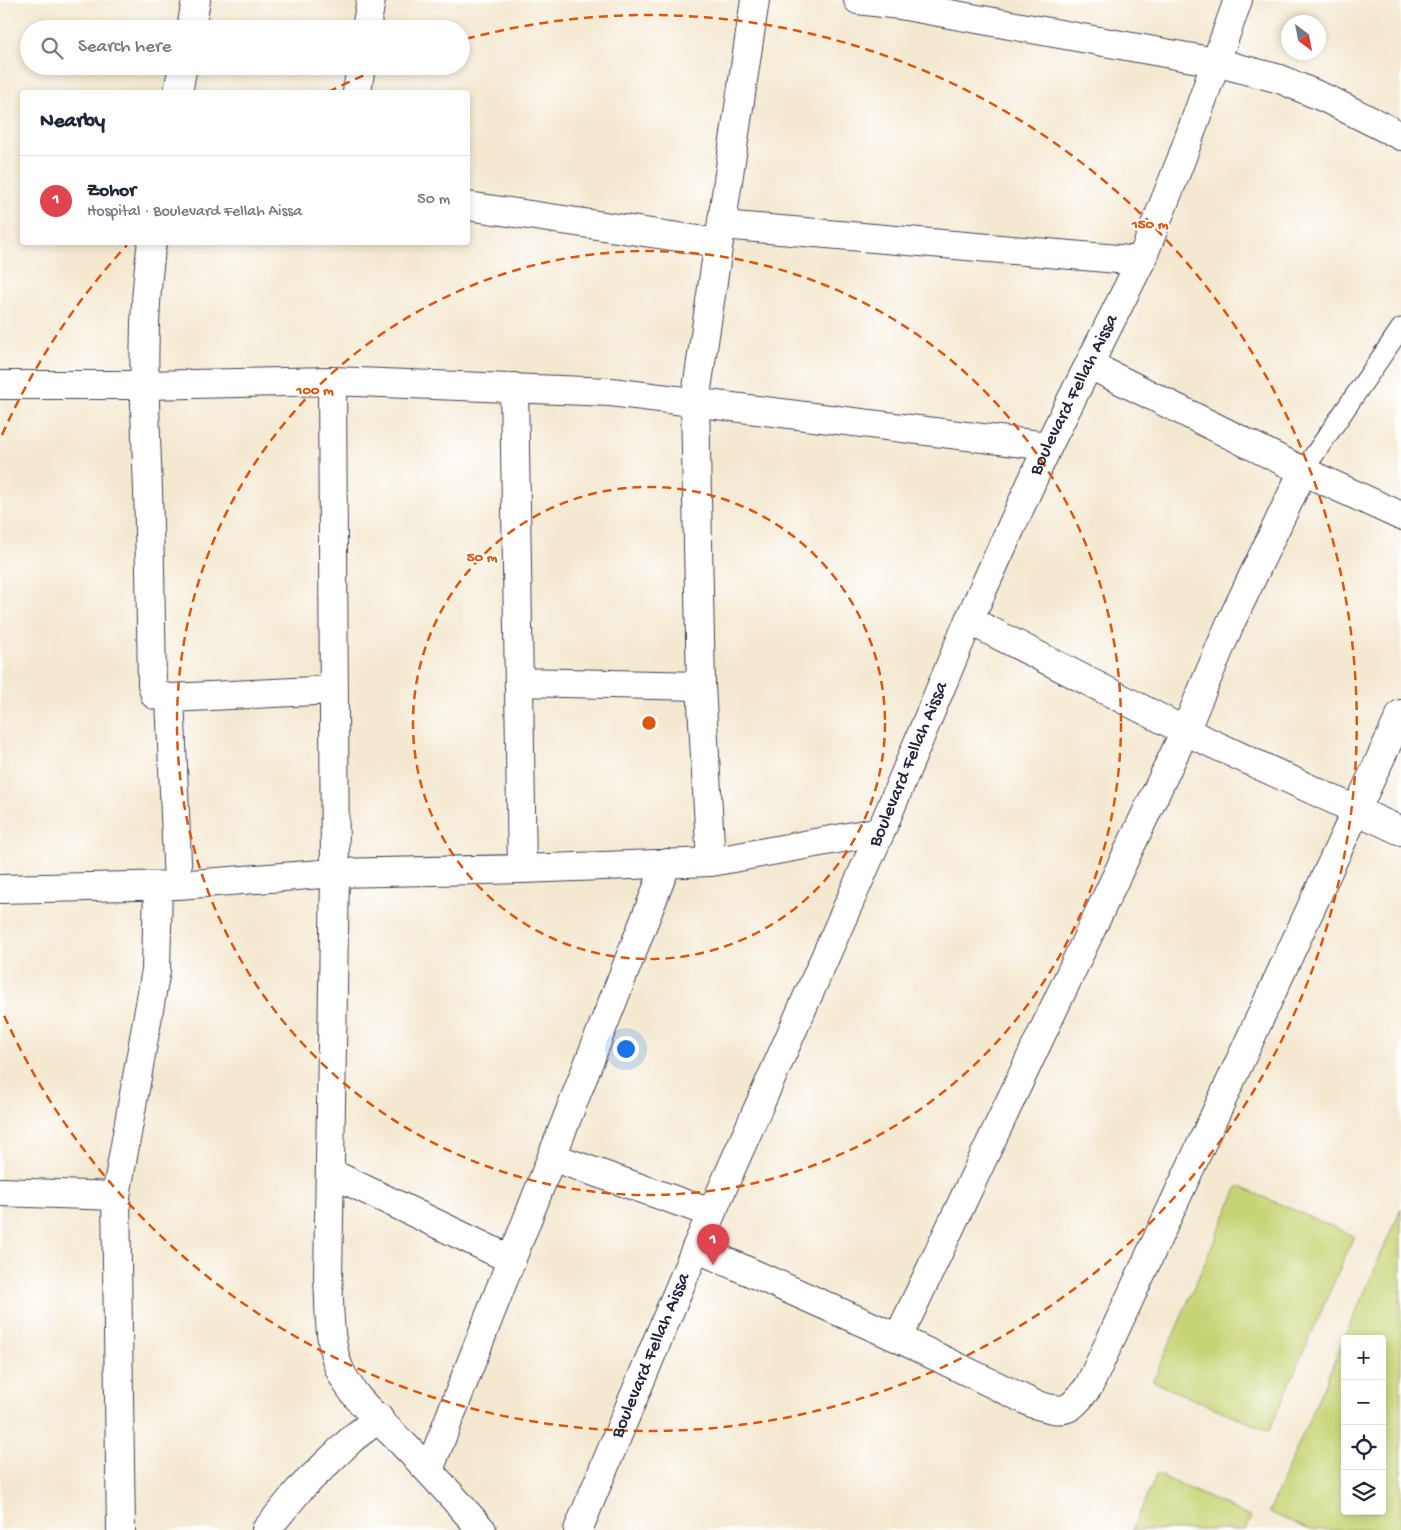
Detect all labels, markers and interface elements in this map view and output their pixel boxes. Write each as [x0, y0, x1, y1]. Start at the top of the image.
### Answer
north arrow [1281, 15, 1326, 60]
search box [20, 20, 470, 75]
icon: search [38, 34, 66, 62]
text: Search here [78, 36, 172, 59]
text: Nearby [40, 110, 105, 135]
text: Zohor [87, 180, 136, 203]
text: 1 [53, 191, 59, 210]
text: 50 m [417, 191, 450, 210]
text: Hospital · Boulevard Fellah Aissa [87, 203, 302, 222]
text: 150 m [1131, 216, 1169, 234]
street label: Boulevard Fellah Aissa [1024, 309, 1124, 480]
text: 100 m [295, 382, 334, 400]
text: 50 m [467, 549, 498, 567]
street label: Boulevard Fellah Aissa [863, 677, 954, 852]
centre of rings [640, 714, 658, 732]
your location [613, 1036, 639, 1062]
pin: 1 [697, 1224, 729, 1265]
street label: Boulevard Fellah Aissa [606, 1268, 696, 1443]
map controls [1341, 1335, 1386, 1515]
button: + [1341, 1335, 1386, 1380]
button: − [1341, 1380, 1386, 1425]
button: locate [1341, 1425, 1386, 1470]
button: layers [1341, 1470, 1386, 1515]

